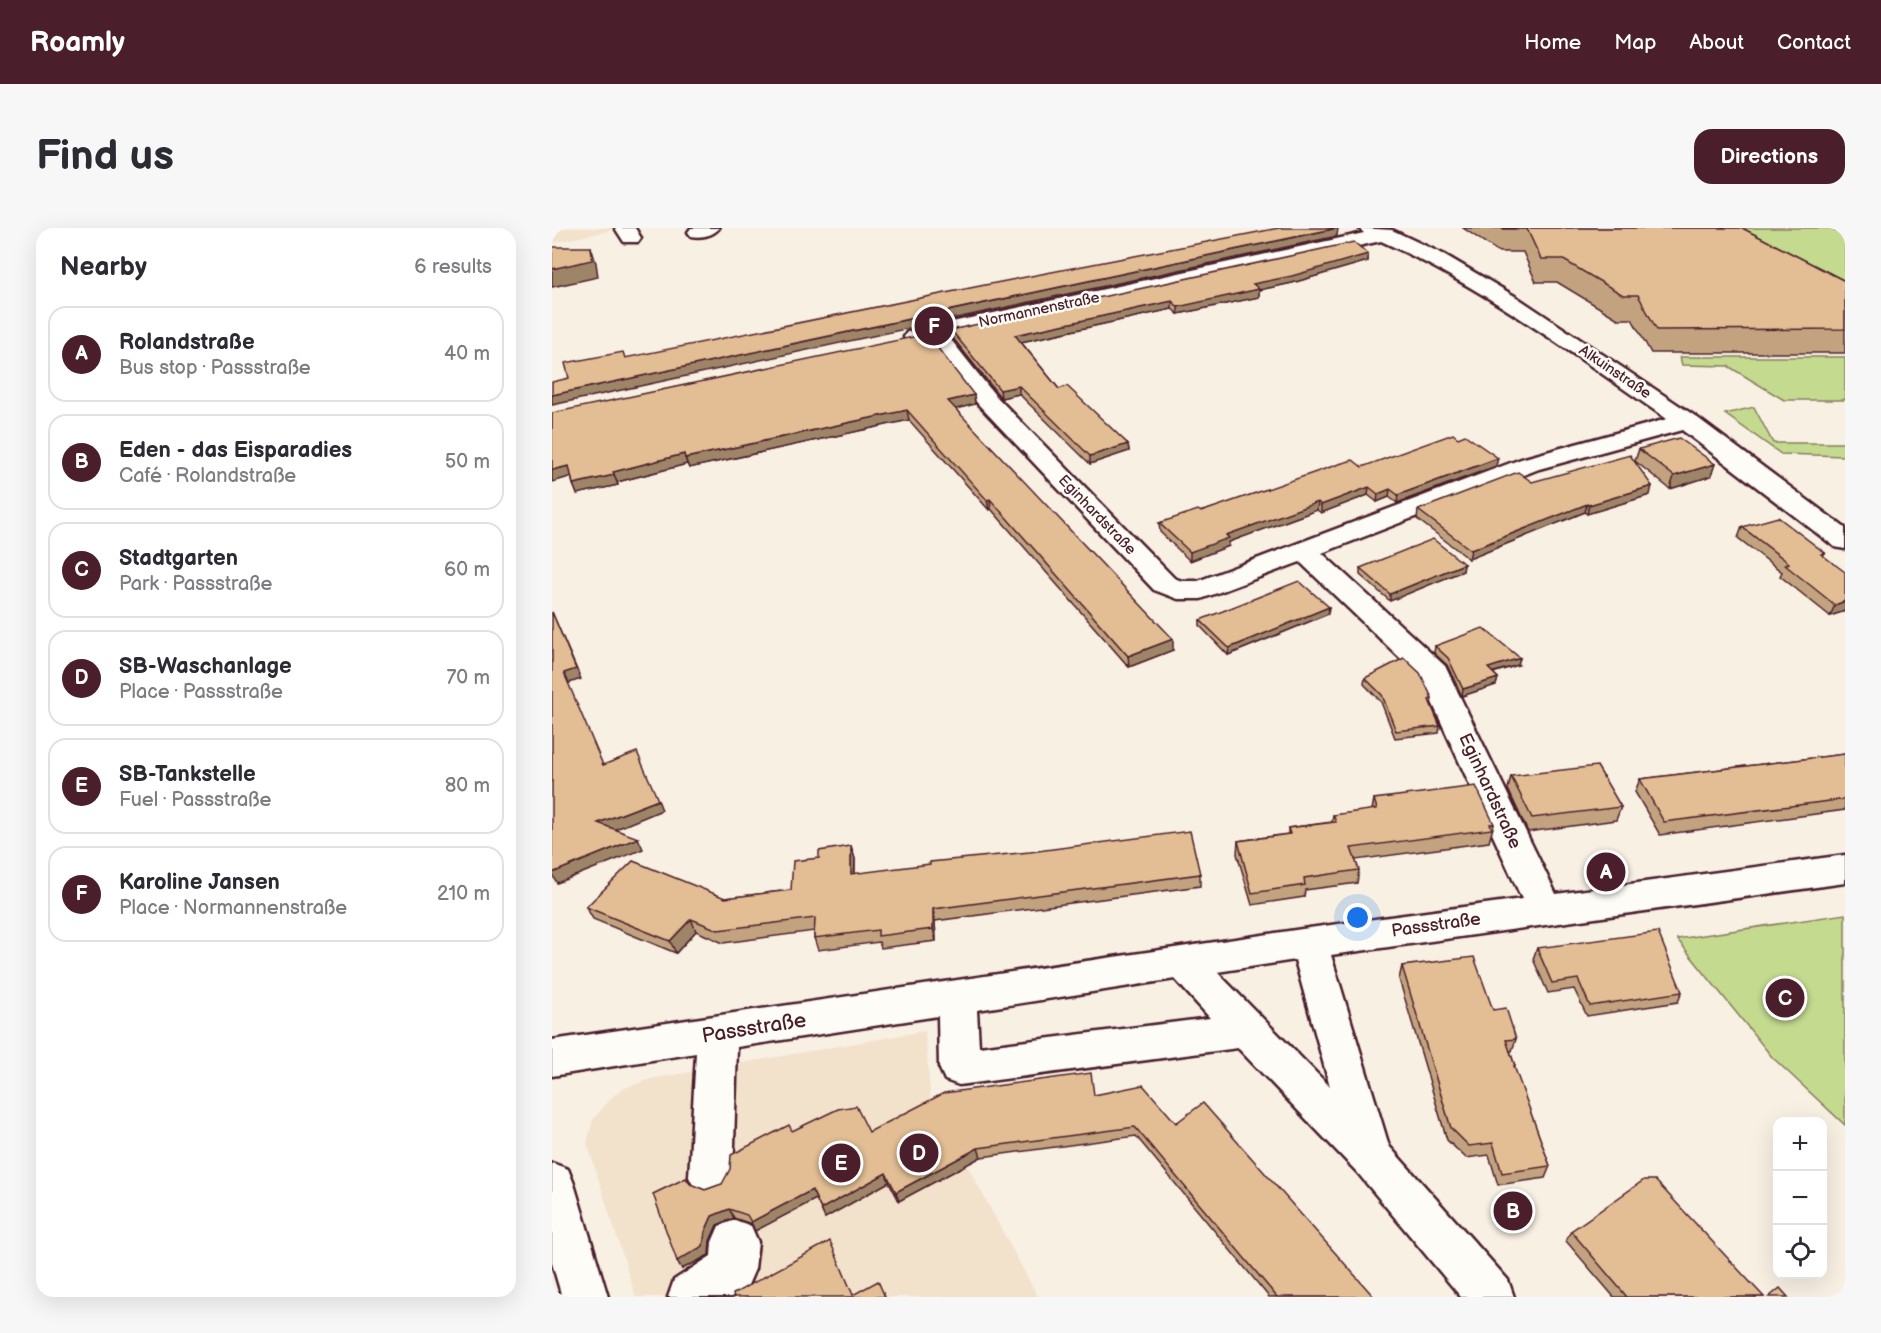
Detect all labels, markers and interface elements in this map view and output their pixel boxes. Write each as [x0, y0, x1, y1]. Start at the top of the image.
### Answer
text: Roamly [30, 26, 125, 59]
text: Home [1524, 30, 1581, 55]
text: Map [1614, 30, 1656, 55]
text: About [1689, 30, 1744, 55]
text: Contact [1777, 30, 1851, 55]
button: Directions [1694, 129, 1845, 184]
text: Find us [36, 131, 174, 182]
text: Nearby [60, 252, 147, 283]
text: 6 results [414, 255, 492, 279]
street label: Normannenstraße [977, 288, 1101, 332]
pin: F [914, 304, 953, 348]
text: Rolandstraße [119, 329, 255, 356]
street label: Alkuinstraße [1575, 341, 1655, 403]
text: A [75, 342, 88, 366]
text: 40 m [444, 342, 490, 366]
text: Bus stop · Passstraße [119, 356, 311, 380]
text: Eden - das Eisparadies [119, 437, 352, 464]
text: B [74, 450, 89, 474]
text: 50 m [445, 450, 490, 474]
text: Café · Rolandstraße [119, 464, 296, 488]
street label: Eginhardstraße [1054, 471, 1140, 559]
text: Stadtgarten [119, 545, 238, 572]
text: C [74, 558, 89, 582]
text: 60 m [444, 558, 490, 582]
text: Park · Passstraße [119, 572, 272, 596]
text: SB-Waschanlage [119, 653, 292, 680]
text: D [75, 666, 88, 690]
text: 70 m [446, 666, 490, 690]
text: Place · Passstraße [119, 680, 283, 704]
street label: Eginhardstraße [1454, 730, 1526, 852]
text: SB-Tankstelle [119, 761, 256, 788]
text: E [75, 774, 88, 798]
text: 80 m [445, 774, 490, 798]
text: Fuel · Passstraße [119, 788, 271, 812]
pin: A [1586, 850, 1626, 894]
text: Karoline Jansen [119, 869, 280, 896]
text: F [75, 882, 88, 906]
text: 210 m [437, 882, 490, 906]
text: Place · Normannenstraße [119, 896, 347, 920]
your location [1343, 903, 1372, 932]
street label: Passstraße [1390, 908, 1482, 942]
pin: C [1766, 976, 1804, 1020]
street label: Passstraße [700, 1007, 808, 1049]
map controls [1773, 1117, 1827, 1279]
button: + [1773, 1117, 1827, 1171]
pin: D [900, 1130, 938, 1176]
pin: E [822, 1140, 860, 1186]
button: − [1773, 1171, 1827, 1225]
pin: B [1494, 1188, 1532, 1234]
button: locate [1773, 1225, 1827, 1279]

